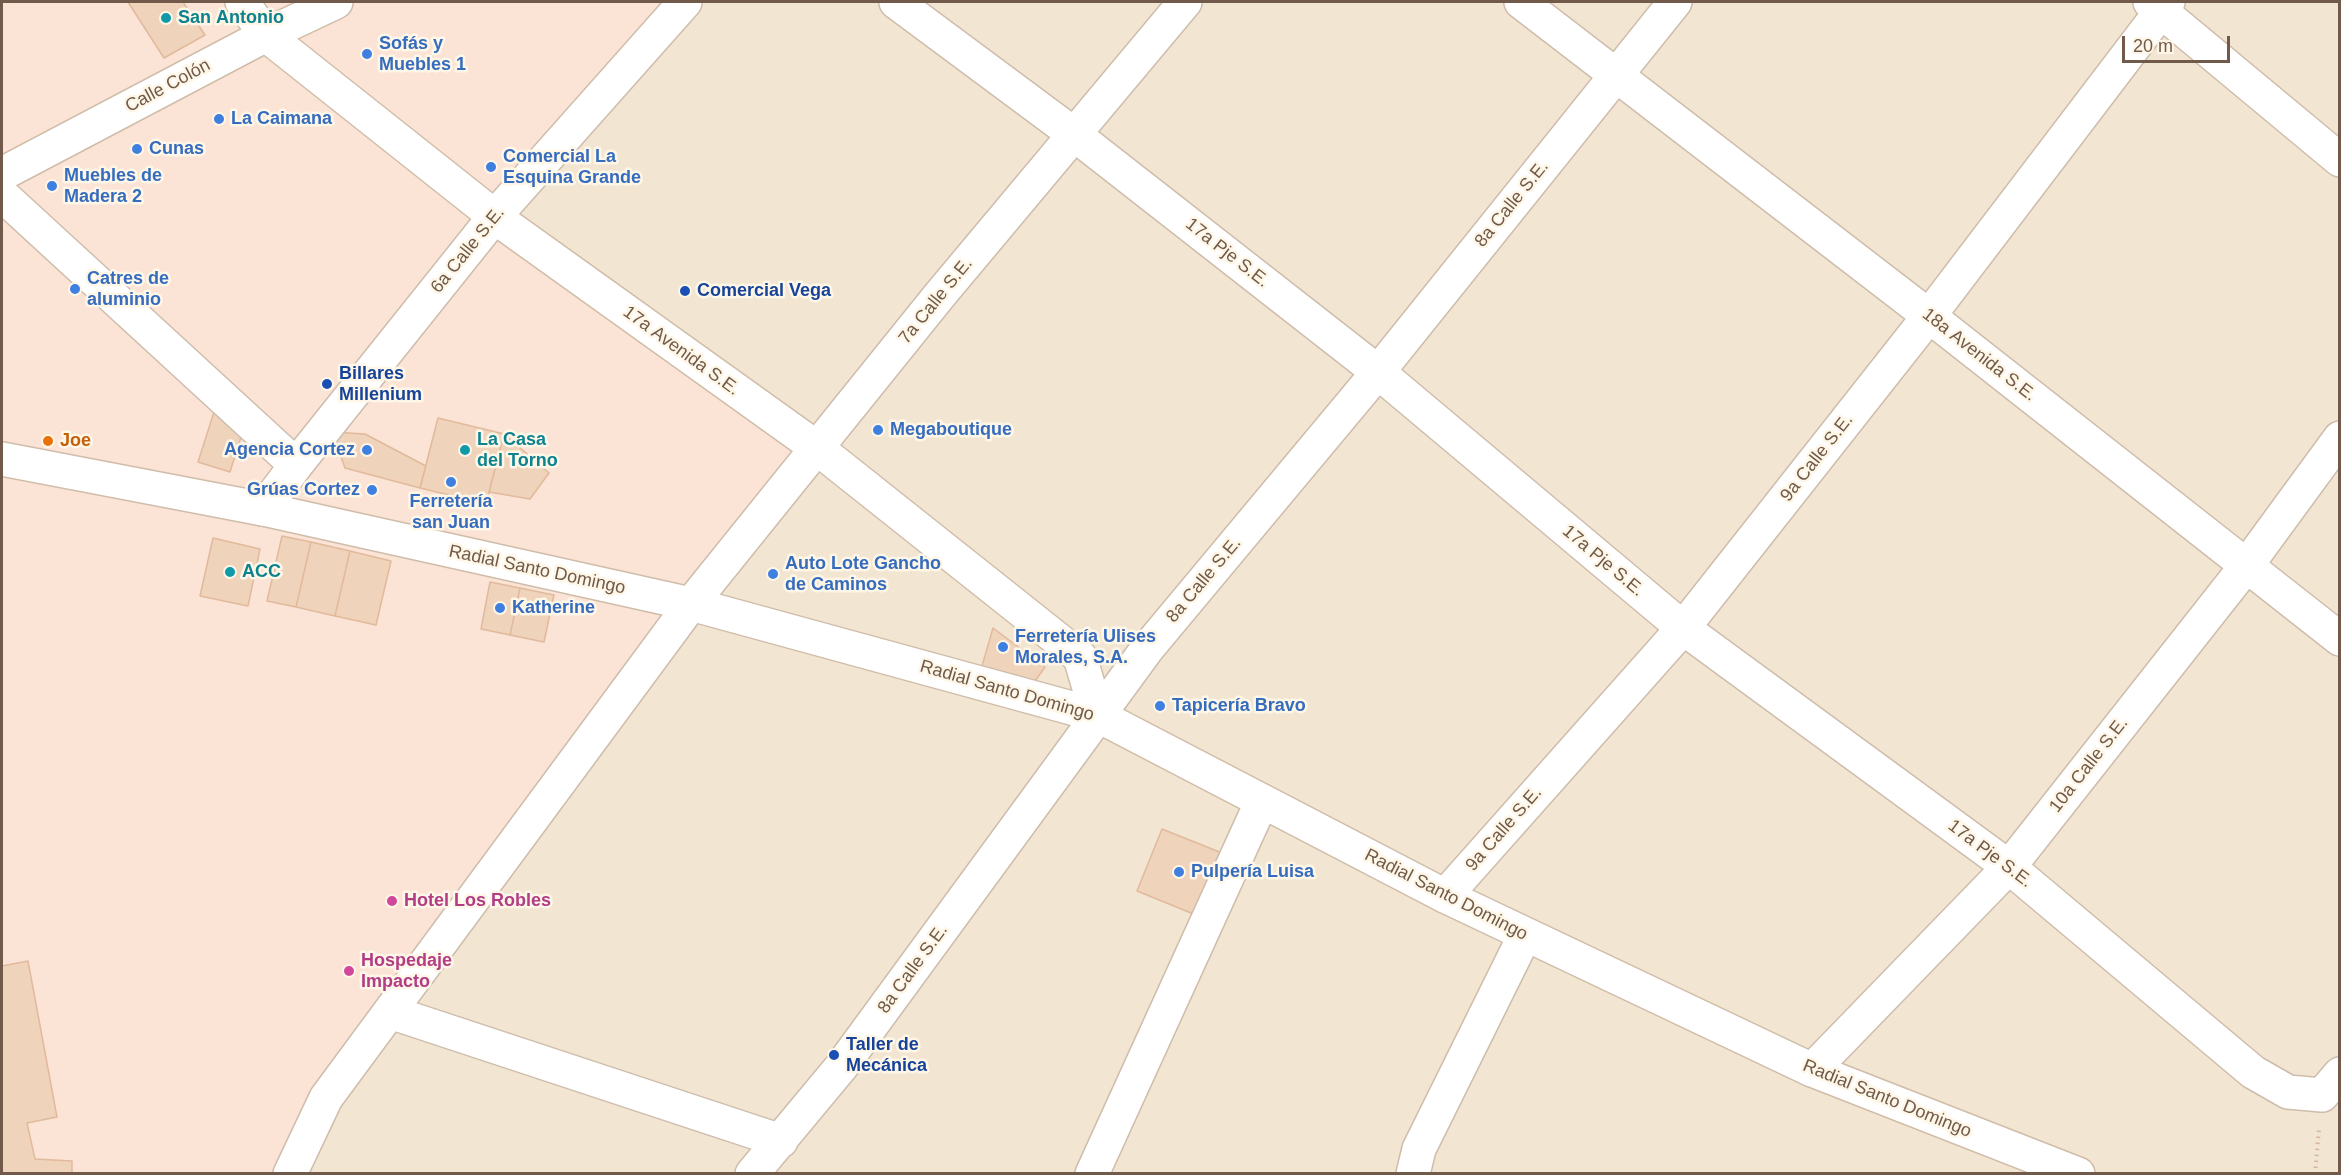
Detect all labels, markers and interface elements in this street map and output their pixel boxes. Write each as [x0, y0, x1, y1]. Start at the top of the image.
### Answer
place label: San Antonio [178, 7, 284, 29]
marker: San Antonio [159, 11, 173, 25]
scale bar [2125, 24, 2233, 62]
place label: Sofás y Muebles 1 [379, 33, 466, 76]
text: 20 m [2133, 36, 2173, 56]
marker: Sofás y Muebles 1 [360, 47, 374, 61]
street label: Calle Colón [122, 55, 214, 117]
place label: La Caimana [231, 108, 332, 130]
marker: La Caimana [212, 112, 226, 126]
place label: Cunas [149, 138, 204, 160]
marker: Cunas [130, 142, 144, 156]
place label: Comercial La Esquina Grande [503, 146, 641, 188]
street label: 8a Calle S.E. [1471, 156, 1553, 252]
marker: Comercial La Esquina Grande [484, 160, 498, 174]
place label: Muebles de Madera 2 [64, 165, 162, 207]
marker: Muebles de Madera 2 [45, 179, 59, 193]
street label: 6a Calle S.E. [427, 202, 509, 298]
street label: 17a Pje S.E. [1181, 214, 1273, 292]
street label: 7a Calle S.E. [895, 253, 977, 349]
place label: Catres de aluminio [87, 268, 169, 310]
place label: Comercial Vega [697, 280, 831, 302]
marker: Catres de aluminio [68, 282, 82, 296]
marker: Comercial Vega [678, 284, 692, 298]
street label: 17a Avenida S.E. [619, 301, 743, 401]
street label: 18a Avenida S.E. [1918, 304, 2040, 406]
place label: Billares Millenium [339, 363, 422, 406]
marker: Billares Millenium [320, 377, 334, 391]
street label: 9a Calle S.E. [1776, 410, 1858, 506]
place label: Megaboutique [890, 419, 1012, 441]
marker: Megaboutique [871, 423, 885, 437]
place label: La Casa del Torno [477, 429, 558, 472]
place label: Joe [60, 430, 91, 452]
marker: Joe [41, 434, 55, 448]
place label: Agencia Cortez [224, 439, 355, 461]
marker: Agencia Cortez [360, 443, 374, 457]
marker: La Casa del Torno [458, 443, 472, 457]
marker: Ferretería san Juan [444, 475, 458, 489]
place label: Grúas Cortez [247, 479, 360, 501]
marker: Grúas Cortez [365, 483, 379, 497]
place label: Ferretería san Juan [409, 491, 493, 534]
street label: 17a Pje S.E. [1558, 521, 1648, 601]
street label: 8a Calle S.E. [1162, 533, 1246, 627]
street label: Radial Santo Domingo [447, 541, 627, 599]
place label: Auto Lote Gancho de Caminos [785, 553, 941, 596]
place label: ACC [242, 561, 281, 583]
marker: ACC [223, 565, 237, 579]
marker: Auto Lote Gancho de Caminos [766, 567, 780, 581]
place label: Katherine [512, 597, 595, 619]
marker: Katherine [493, 601, 507, 615]
place label: Ferretería Ulises Morales, S.A. [1015, 626, 1156, 668]
marker: Ferretería Ulises Morales, S.A. [996, 640, 1010, 654]
street label: Radial Santo Domingo [917, 656, 1097, 726]
place label: Tapicería Bravo [1172, 695, 1306, 717]
marker: Tapicería Bravo [1153, 699, 1167, 713]
street label: 10a Calle S.E. [2045, 713, 2133, 817]
street label: 9a Calle S.E. [1461, 782, 1547, 876]
street label: 17a Pje S.E. [1944, 815, 2036, 893]
street label: Radial Santo Domingo [1361, 844, 1531, 946]
place label: Pulpería Luisa [1191, 861, 1314, 883]
marker: Pulpería Luisa [1172, 865, 1186, 879]
place label: Hotel Los Robles [404, 890, 551, 912]
marker: Hotel Los Robles [385, 894, 399, 908]
street label: 8a Calle S.E. [873, 920, 953, 1018]
place label: Hospedaje Impacto [361, 950, 452, 992]
marker: Hospedaje Impacto [342, 964, 356, 978]
place label: Taller de Mecánica [846, 1034, 927, 1076]
marker: Taller de Mecánica [827, 1048, 841, 1062]
street label: Radial Santo Domingo [1799, 1055, 1975, 1143]

